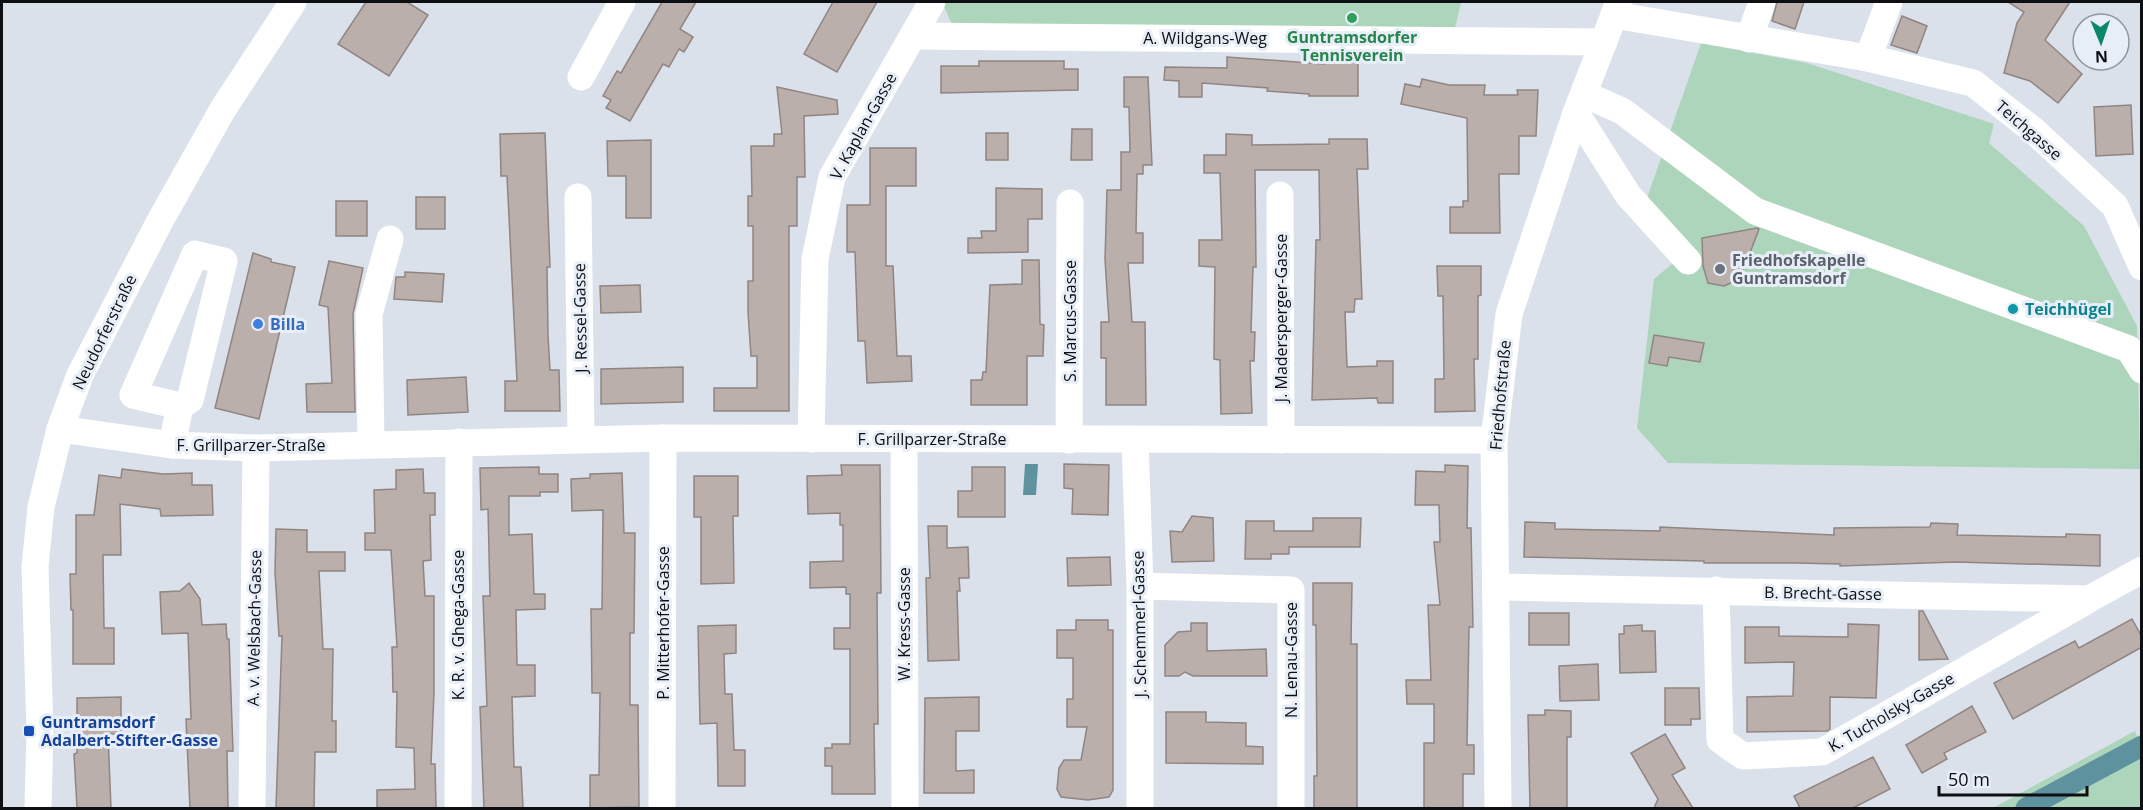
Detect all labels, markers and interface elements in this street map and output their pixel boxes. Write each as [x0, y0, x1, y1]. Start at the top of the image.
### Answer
marker: Guntramsdorfer Tennisverein [1345, 11, 1359, 25]
north arrow [2071, 12, 2131, 72]
place label: Guntramsdorfer Tennisverein [1287, 26, 1417, 66]
street label: A. Wildgans-Weg [1143, 27, 1267, 49]
text: N [2095, 46, 2108, 68]
street label: V. Kaplan-Gasse [825, 69, 901, 183]
street label: Teichgasse [1991, 95, 2067, 165]
street label: J. Madersperger-Gasse [1270, 234, 1292, 404]
place label: Friedhofskapelle Guntramsdorf [1732, 249, 1865, 289]
street label: S. Marcus-Gasse [1059, 260, 1081, 382]
marker: Friedhofskapelle Guntramsdorf [1713, 262, 1727, 276]
street label: J. Ressel-Gasse [568, 263, 592, 375]
street label: Neudorferstraße [67, 271, 141, 393]
place label: Teichhügel [2025, 298, 2112, 320]
marker: Teichhügel [2006, 302, 2020, 316]
place label: Billa [270, 313, 305, 335]
marker: Billa [251, 317, 265, 331]
street label: Friedhofstraße [1484, 339, 1516, 451]
street label: F. Grillparzer-Straße [857, 428, 1007, 450]
street label: F. Grillparzer-Straße [176, 434, 326, 456]
street label: P. Mitterhofer-Gasse [652, 546, 674, 700]
street label: A. v. Welsbach-Gasse [242, 550, 266, 706]
street label: K. R. v. Ghega-Gasse [447, 550, 469, 700]
street label: J. Schemmerl-Gasse [1127, 550, 1151, 700]
street label: W. Kress-Gasse [893, 567, 915, 681]
street label: B. Brecht-Gasse [1764, 581, 1882, 605]
street label: N. Lenau-Gasse [1280, 602, 1302, 718]
street label: K. Tucholsky-Gasse [1824, 667, 1958, 757]
place label: Guntramsdorf Adalbert-Stifter-Gasse [41, 711, 218, 751]
marker: Guntramsdorf Adalbert-Stifter-Gasse [22, 724, 36, 738]
scale bar [1939, 759, 2088, 797]
text: 50 m [1948, 767, 1990, 791]

